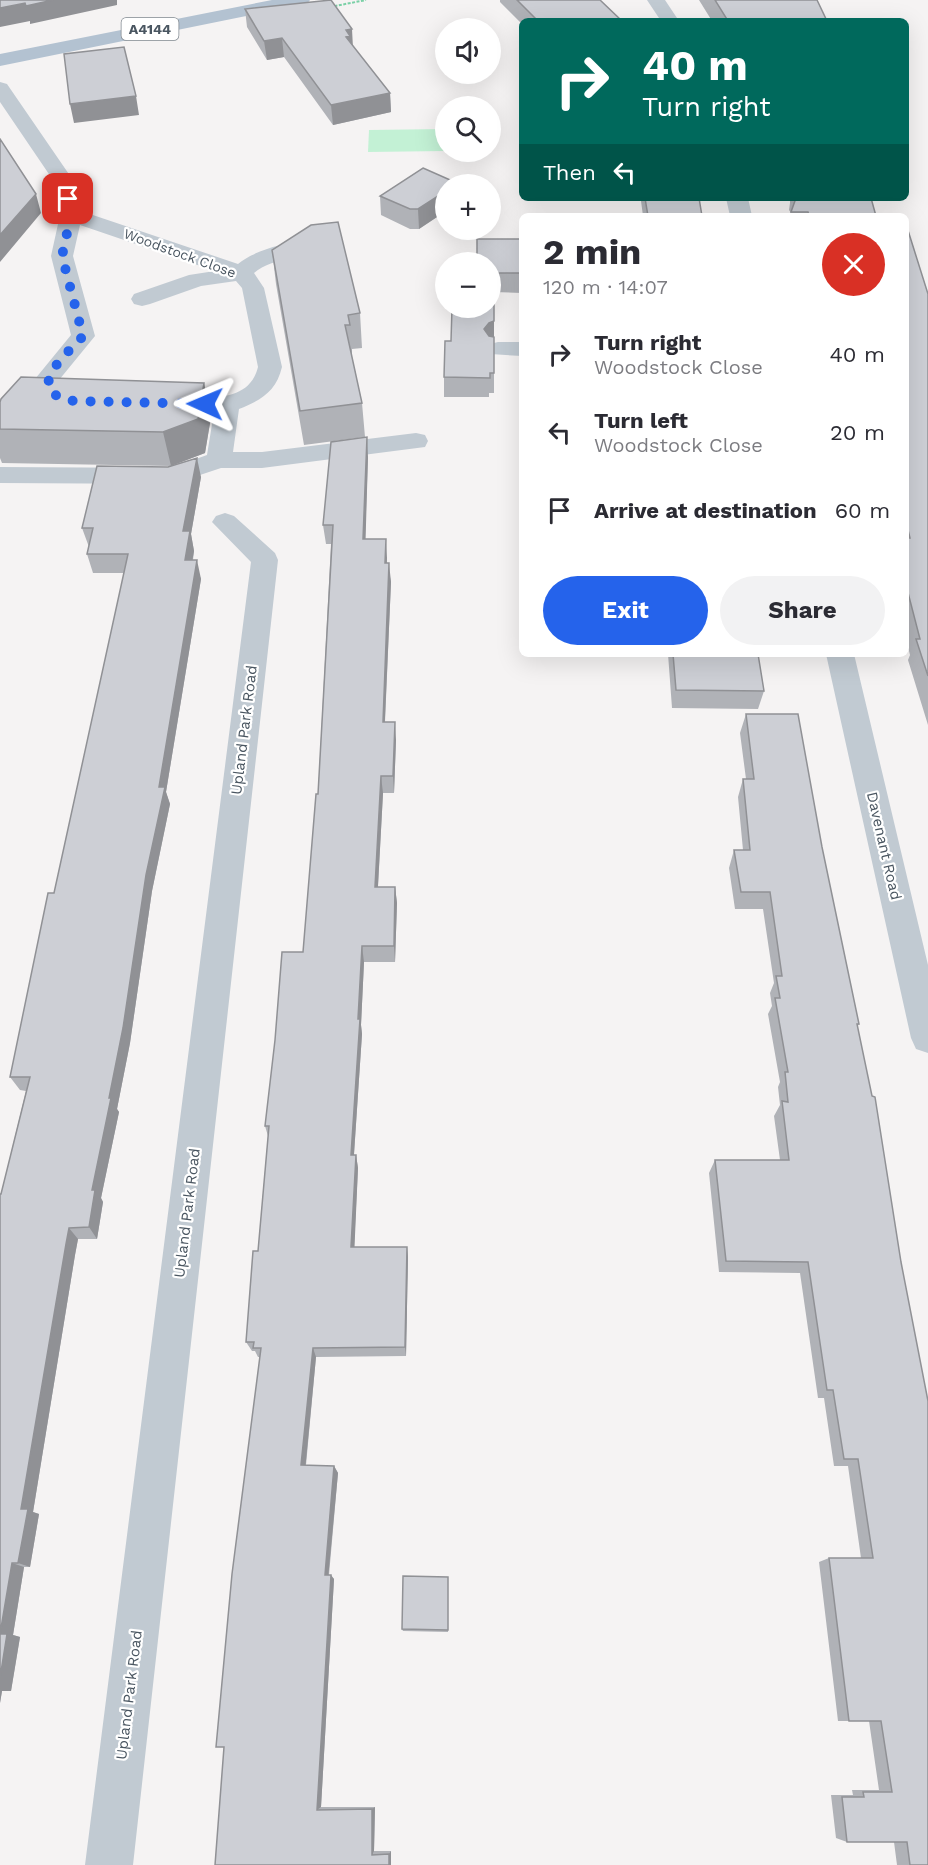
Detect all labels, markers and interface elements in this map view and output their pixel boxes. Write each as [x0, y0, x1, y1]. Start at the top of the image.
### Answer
road number: A4144 [122, 18, 178, 40]
map controls [435, 18, 501, 318]
button: sound [435, 18, 501, 84]
text: 40 m [642, 41, 748, 90]
icon: right [543, 42, 621, 120]
text: Turn right [642, 91, 771, 123]
button: search [435, 96, 501, 162]
icon: left [608, 156, 641, 189]
text: Then [543, 160, 596, 185]
pin [42, 173, 93, 224]
button: + [435, 174, 501, 240]
icon: arrive [51, 182, 84, 215]
street label: Woodstock Close [122, 225, 238, 281]
text: 2 min [543, 231, 641, 273]
button: close [822, 233, 885, 296]
button: − [435, 252, 501, 318]
text: 120 m · 14:07 [543, 275, 668, 299]
text: Turn right [594, 330, 701, 355]
icon: right [543, 338, 576, 371]
text: 40 m [829, 342, 885, 367]
text: Woodstock Close [594, 355, 763, 379]
position arrow [173, 372, 237, 436]
text: Turn left [594, 408, 688, 433]
icon: left [543, 416, 576, 449]
text: 20 m [830, 420, 885, 445]
text: Woodstock Close [594, 433, 763, 457]
icon: arrive [543, 494, 576, 527]
text: Arrive at destination [594, 498, 817, 523]
text: 60 m [835, 498, 890, 523]
button: Exit [543, 576, 708, 645]
button: Share [720, 576, 885, 645]
street label: Upland Park Road [227, 664, 261, 796]
street label: Davenant Road [863, 790, 905, 902]
street label: Upland Park Road [170, 1147, 204, 1279]
street label: Upland Park Road [112, 1629, 146, 1761]

